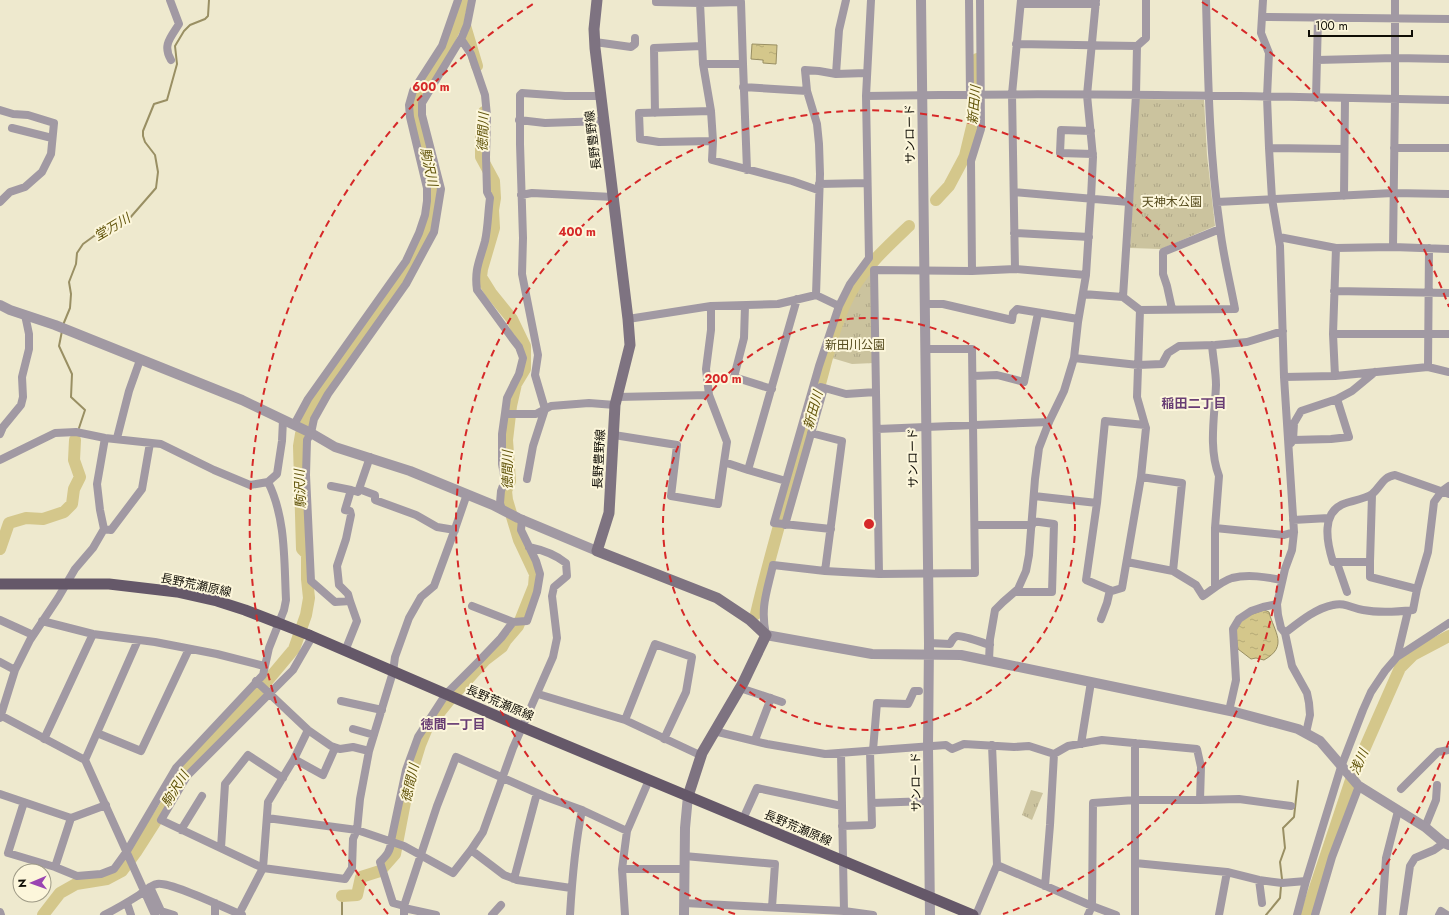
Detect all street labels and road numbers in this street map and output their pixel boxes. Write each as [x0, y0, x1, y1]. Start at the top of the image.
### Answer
street label: サンロード [900, 104, 920, 164]
street label: 長野豊野線 [580, 109, 606, 171]
street label: サンロード [903, 428, 923, 488]
street label: 長野豊野線 [588, 429, 610, 489]
street label: 長野荒瀬原線 [159, 569, 233, 601]
street label: 長野荒瀬原線 [463, 681, 537, 725]
street label: サンロード [906, 752, 926, 812]
street label: 長野荒瀬原線 [761, 806, 835, 850]

